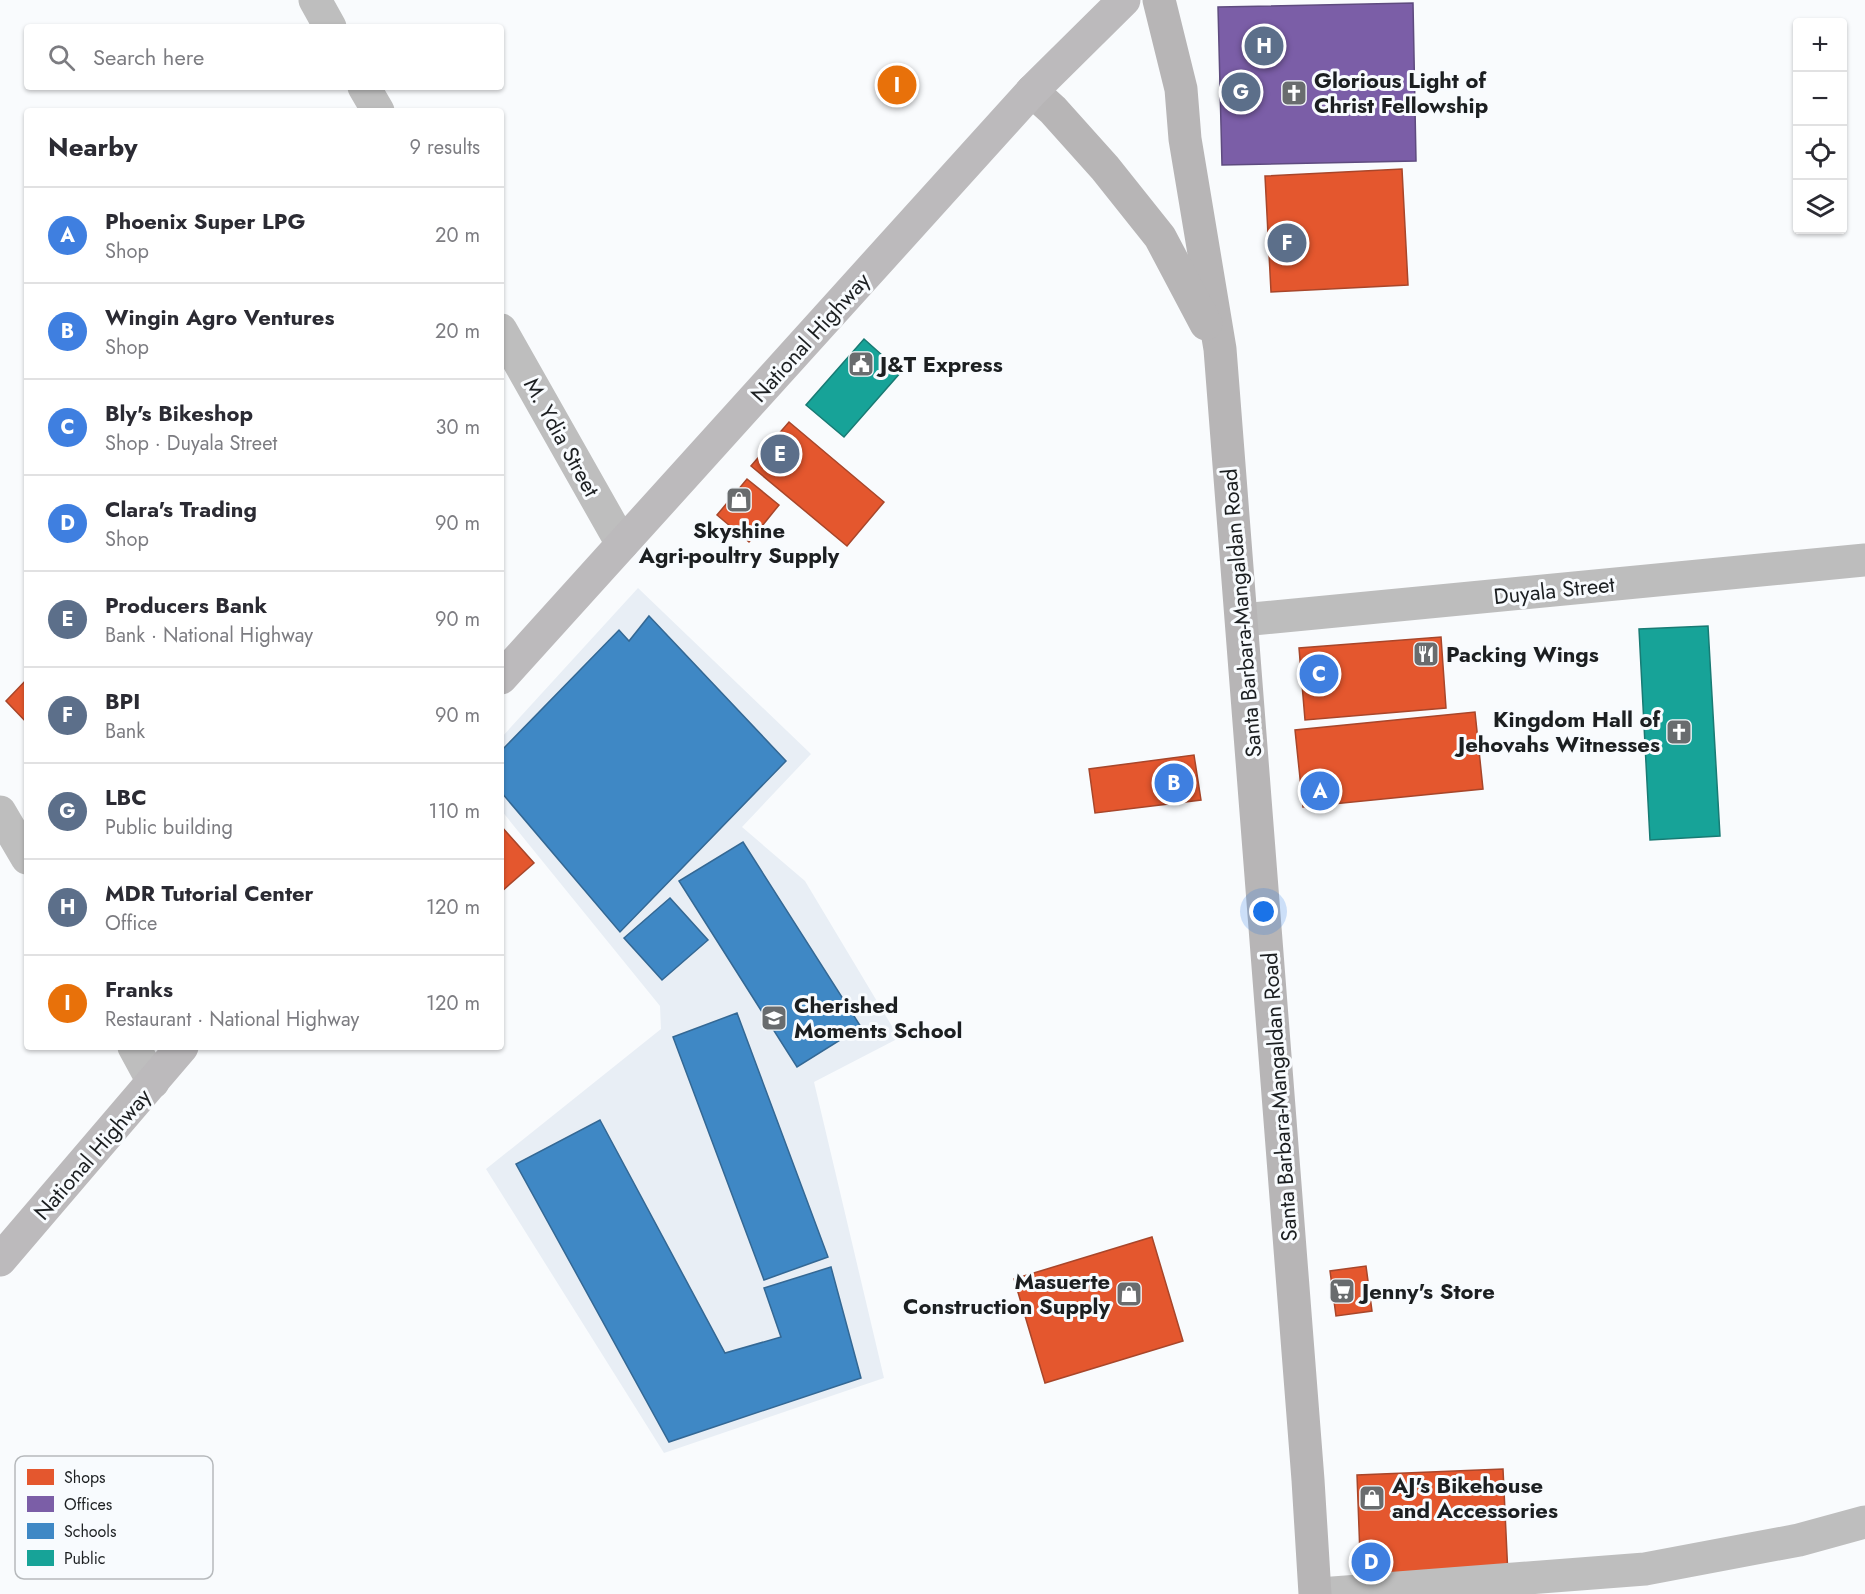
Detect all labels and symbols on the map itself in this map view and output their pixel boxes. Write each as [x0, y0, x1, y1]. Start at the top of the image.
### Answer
pin: H [1244, 24, 1284, 68]
pin: I [878, 62, 916, 107]
place label: Glorious Light of Christ Fellowship [1314, 64, 1488, 121]
pin: G [1222, 70, 1260, 115]
church icon: Glorious Light of Christ Fellowship [1279, 78, 1309, 108]
pin: F [1268, 220, 1306, 266]
street label: National Highway [743, 265, 877, 409]
place label: J&T Express [876, 348, 1003, 380]
public building icon: J&T Express [846, 349, 876, 379]
street label: M. Ydia Street [516, 372, 608, 503]
pin: E [760, 432, 800, 476]
street label: Santa Barbara-Mangaldan Road [1212, 467, 1270, 759]
shop icon: Skyshine Agri-poultry Supply [724, 485, 754, 515]
place label: Skyshine Agri-poultry Supply [638, 514, 840, 571]
street label: Duyala Street [1492, 568, 1617, 612]
place label: Packing Wings [1446, 638, 1599, 670]
restaurant icon: Packing Wings [1411, 639, 1441, 669]
pin: C [1300, 652, 1338, 696]
place label: Kingdom Hall of Jehovahs Witnesses [1454, 703, 1661, 760]
church icon: Kingdom Hall of Jehovahs Witnesses [1664, 717, 1694, 747]
pin: B [1154, 760, 1194, 806]
pin: A [1300, 768, 1340, 814]
your location [1249, 897, 1278, 926]
street label: Santa Barbara-Mangaldan Road [1253, 951, 1305, 1243]
place label: Cherished Moments School [794, 989, 963, 1046]
school or university icon: Cherished Moments School [759, 1003, 789, 1033]
street label: National Highway [26, 1081, 158, 1227]
place label: Masuerte Construction Supply [903, 1265, 1111, 1322]
place label: Jenny's Store [1358, 1275, 1495, 1307]
supermarket icon: Jenny's Store [1327, 1276, 1357, 1306]
shop icon: Masuerte Construction Supply [1114, 1279, 1144, 1309]
legend [15, 1456, 213, 1579]
text: Shops [64, 1466, 105, 1489]
place label: AJ's Bikehouse and Accessories [1391, 1469, 1558, 1526]
shop icon: AJ's Bikehouse and Accessories [1357, 1483, 1387, 1513]
text: Offices [64, 1493, 112, 1516]
text: Schools [64, 1520, 116, 1543]
pin: D [1352, 1540, 1390, 1584]
text: Public [64, 1547, 105, 1570]

